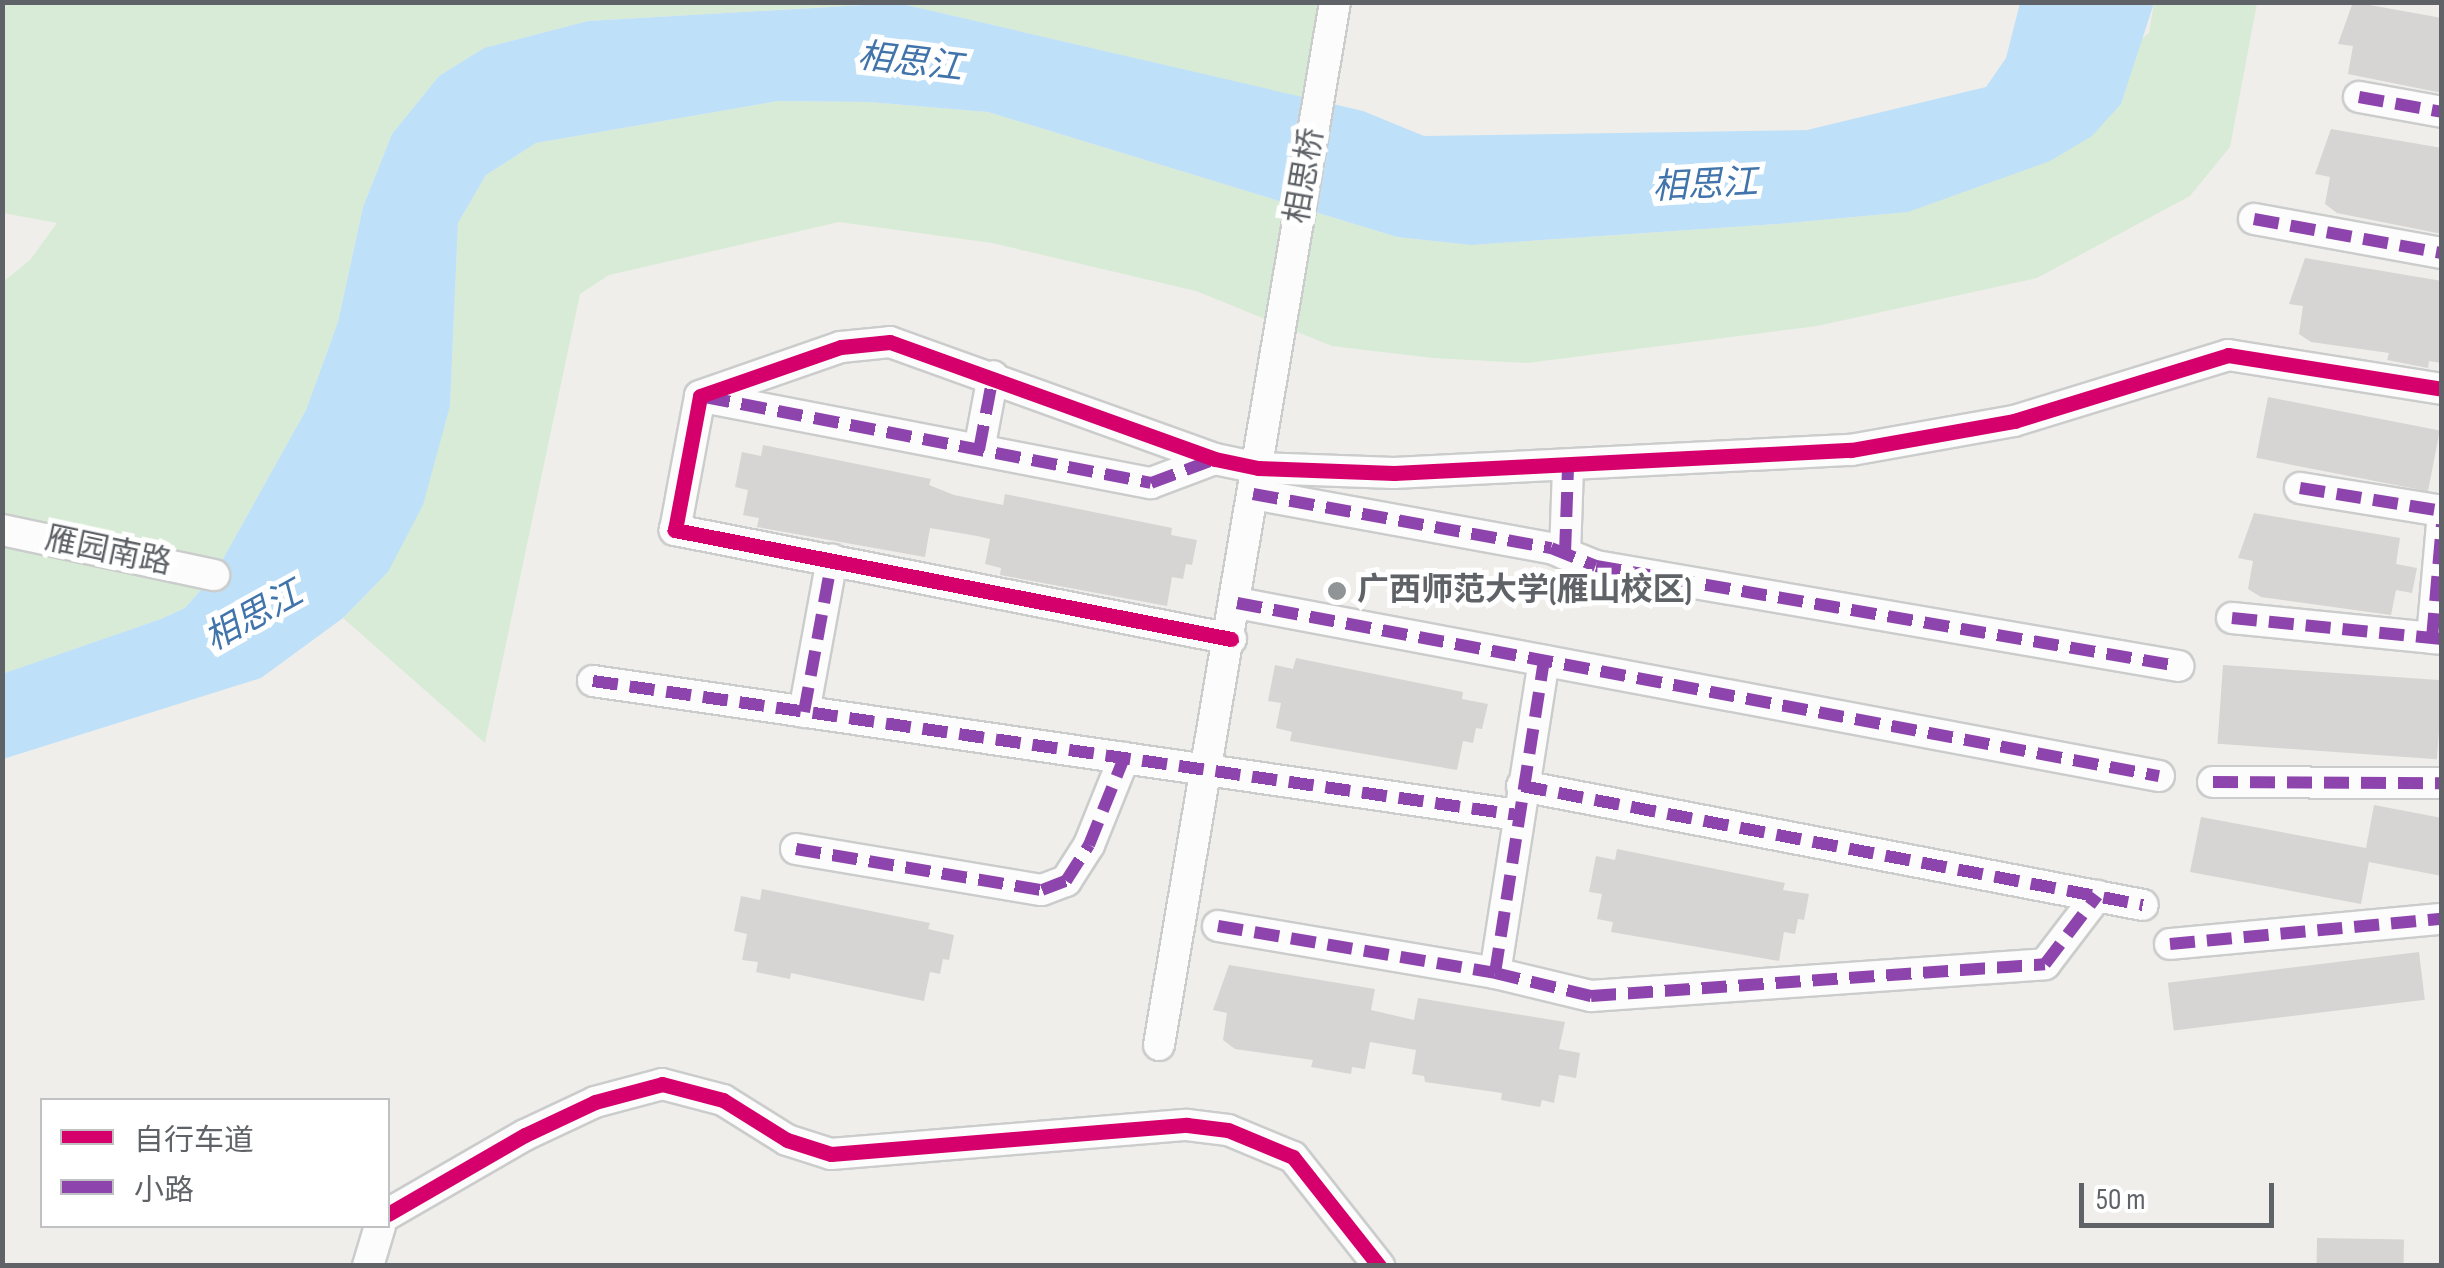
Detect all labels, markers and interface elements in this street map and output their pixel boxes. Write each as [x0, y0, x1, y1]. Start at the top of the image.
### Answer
water label: 相思江 [855, 36, 965, 90]
street label: 相思桥 [1279, 125, 1333, 227]
water label: 相思江 [1651, 162, 1759, 210]
street label: 雁园南路 [41, 520, 175, 584]
place label: 广西师范大学(雁山校区) [1357, 572, 1692, 610]
water label: 相思江 [198, 573, 310, 661]
marker: 广西师范大学(雁山校区) [1326, 580, 1348, 602]
legend [40, 1098, 390, 1228]
text: 自行车道 [134, 1123, 254, 1159]
scale bar [2084, 1163, 2279, 1225]
text: 小路 [134, 1173, 194, 1209]
text: 50 m [2096, 1182, 2145, 1218]

